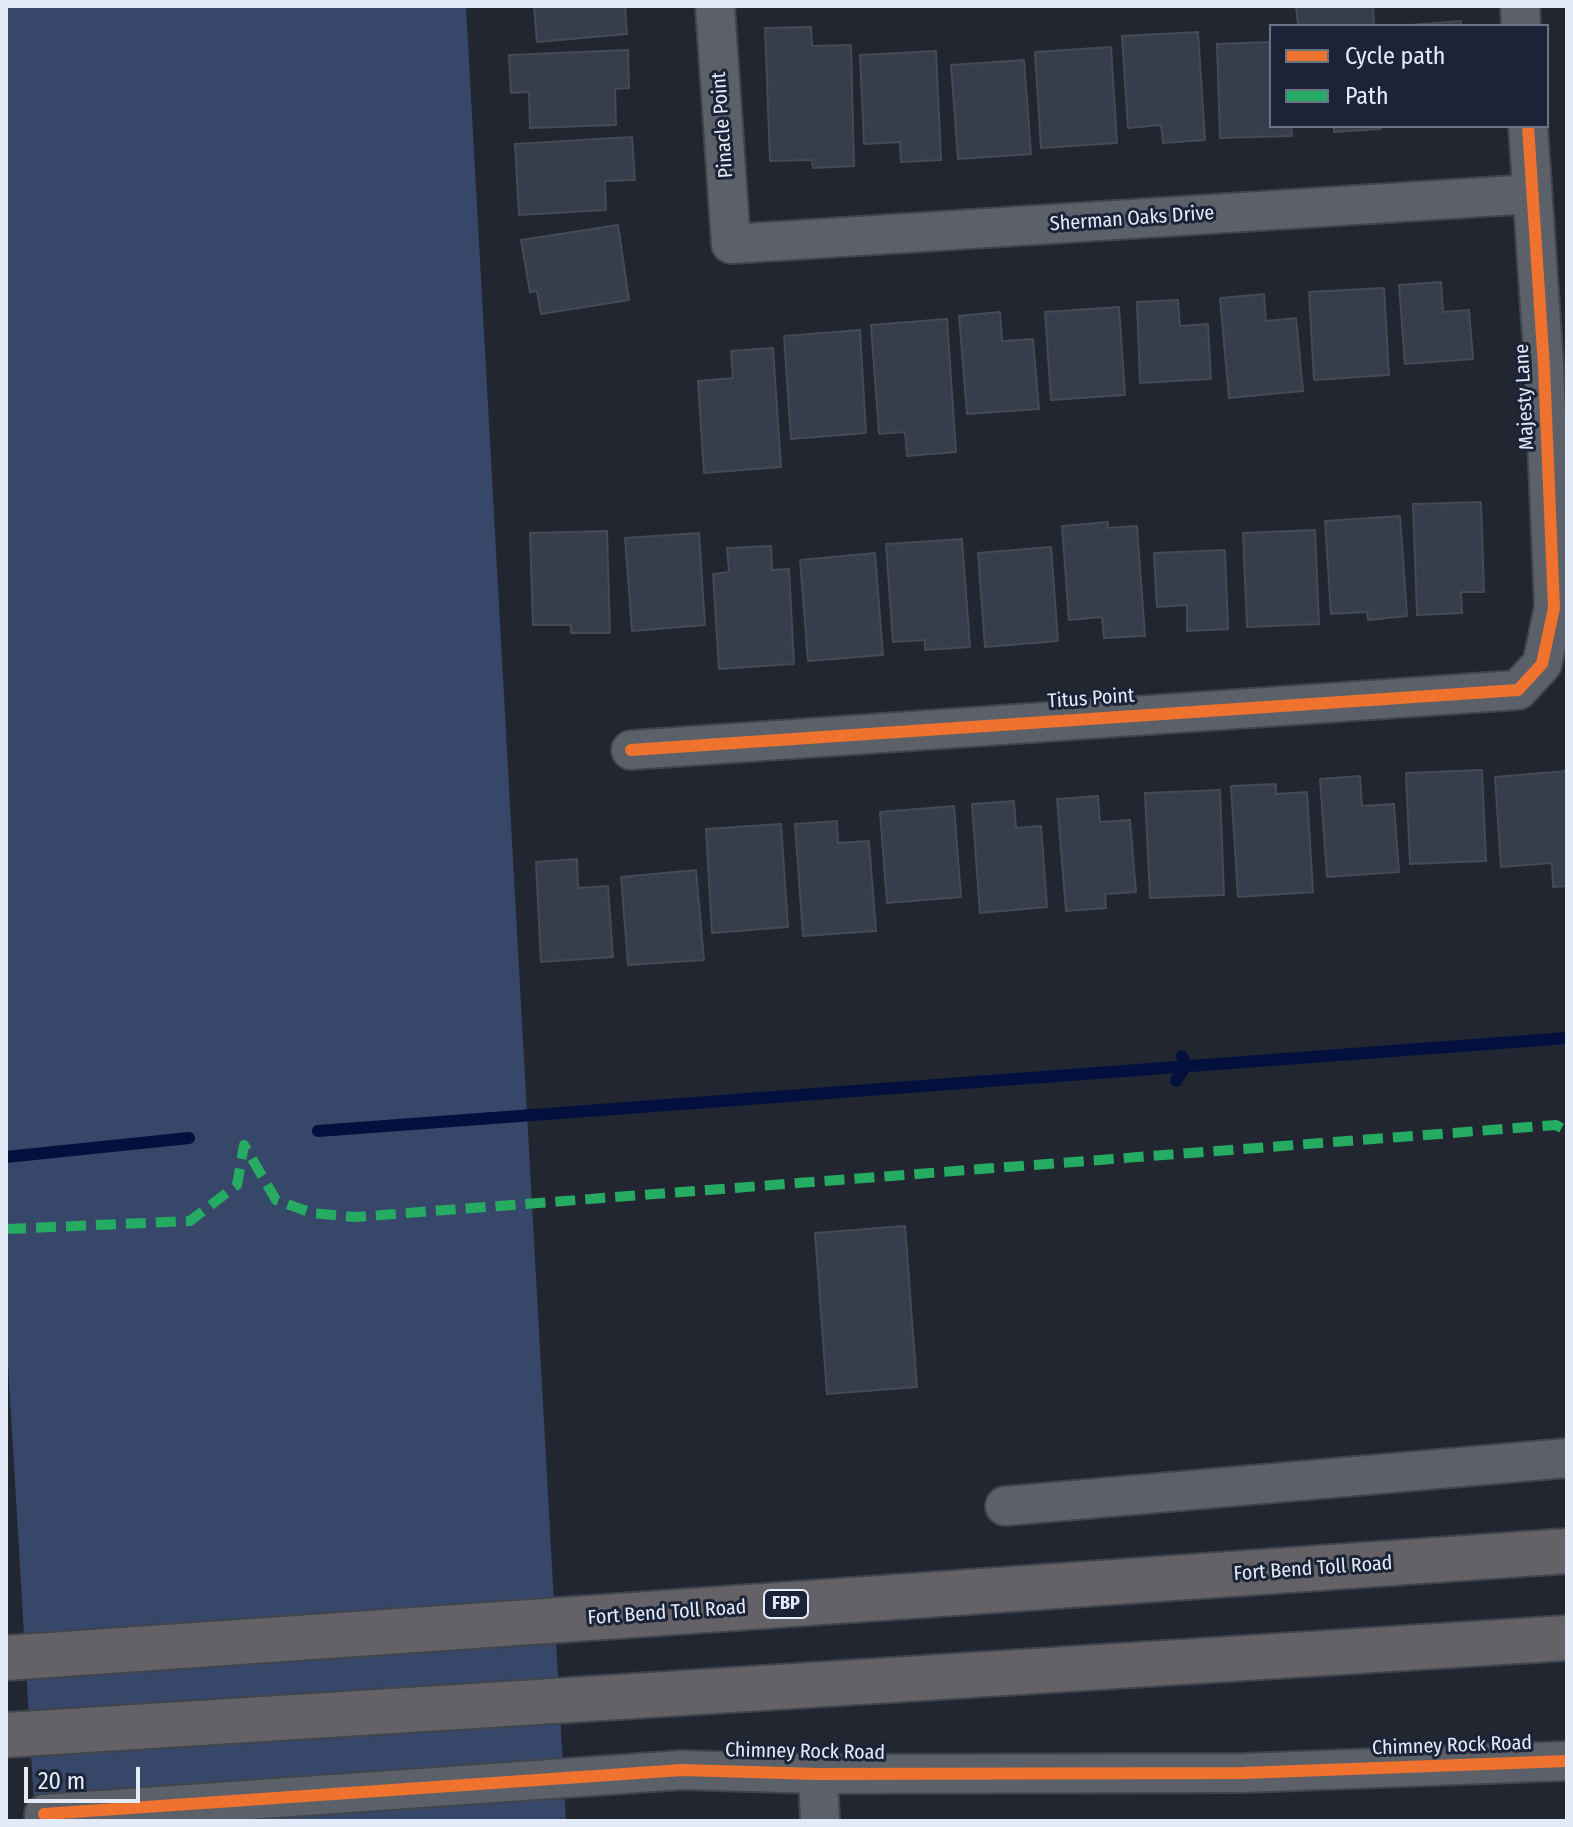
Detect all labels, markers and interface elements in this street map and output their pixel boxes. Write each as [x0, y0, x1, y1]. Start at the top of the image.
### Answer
legend [1269, 24, 1549, 128]
text: Cycle path [1345, 42, 1445, 70]
street label: Pinacle Point [707, 71, 739, 179]
text: Path [1345, 82, 1389, 110]
street label: Sherman Oaks Drive [1049, 201, 1215, 237]
street label: Majesty Lane [1510, 343, 1540, 451]
street label: Titus Point [1047, 684, 1135, 714]
street label: Fort Bend Toll Road [1233, 1551, 1393, 1587]
road number: FBP [764, 1590, 808, 1618]
street label: Fort Bend Toll Road [587, 1595, 747, 1631]
street label: Chimney Rock Road [1372, 1731, 1532, 1761]
street label: Chimney Rock Road [725, 1739, 885, 1765]
scale bar [28, 1751, 144, 1801]
text: 20 m [38, 1767, 85, 1795]

